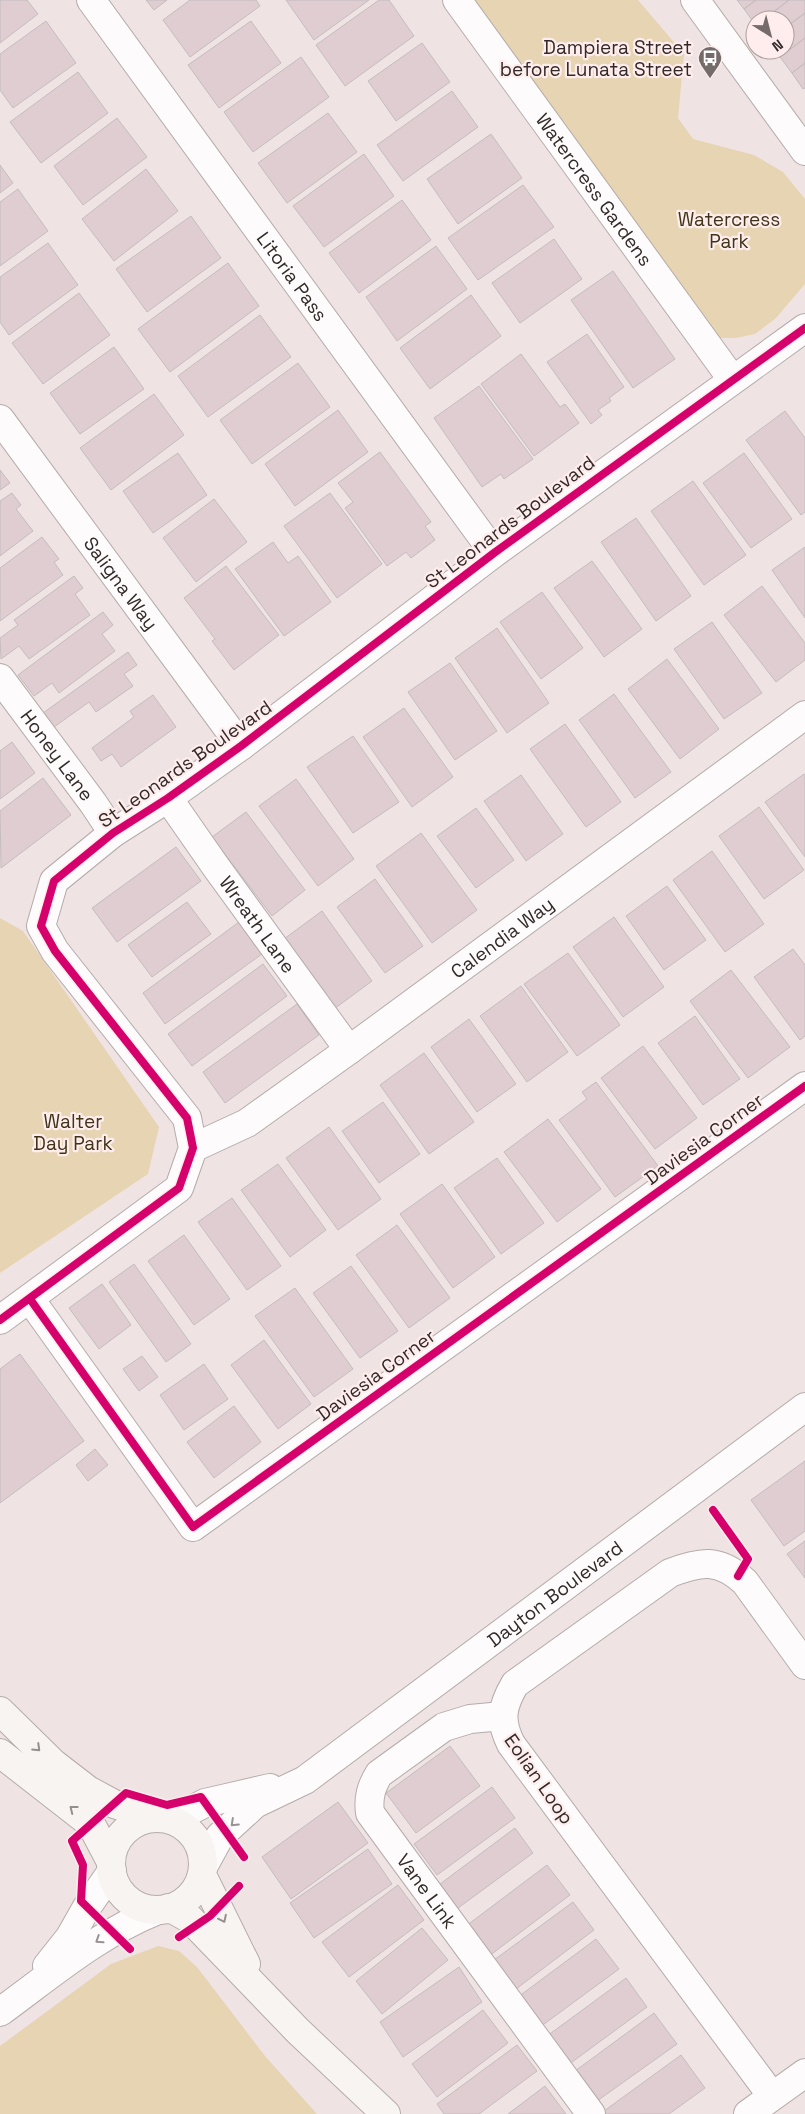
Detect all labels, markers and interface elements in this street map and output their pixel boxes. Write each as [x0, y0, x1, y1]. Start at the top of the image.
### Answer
north arrow [745, 10, 795, 60]
place label: Dampiera Street before Lunata Street [500, 35, 692, 82]
text: N [769, 35, 787, 56]
bus stop icon: Dampiera Street before Lunata Street [697, 45, 723, 79]
street label: Watercress Gardens [531, 108, 658, 271]
park label: Watercress Park [678, 207, 780, 254]
street label: Litoria Pass [251, 227, 333, 326]
street label: St Leonards Boulevard [420, 450, 600, 594]
street label: Saligna Way [78, 531, 164, 635]
street label: St Leonards Boulevard [93, 695, 277, 833]
street label: Honey Lane [15, 704, 100, 806]
street label: Wreath Lane [214, 871, 301, 978]
street label: Calendia Way [446, 891, 559, 984]
street label: Daviesia Corner [640, 1088, 768, 1190]
park label: Walter Day Park [33, 1109, 113, 1156]
street label: Daviesia Corner [312, 1324, 440, 1426]
street label: Dayton Boulevard [482, 1535, 628, 1652]
street label: Eolian Loop [499, 1729, 579, 1829]
one-way arrow [32, 1742, 41, 1751]
one-way arrow [70, 1807, 79, 1815]
one-way arrow [231, 1817, 240, 1826]
street label: Vane Link [391, 1848, 463, 1933]
one-way arrow [217, 1914, 227, 1923]
one-way arrow [95, 1933, 104, 1943]

